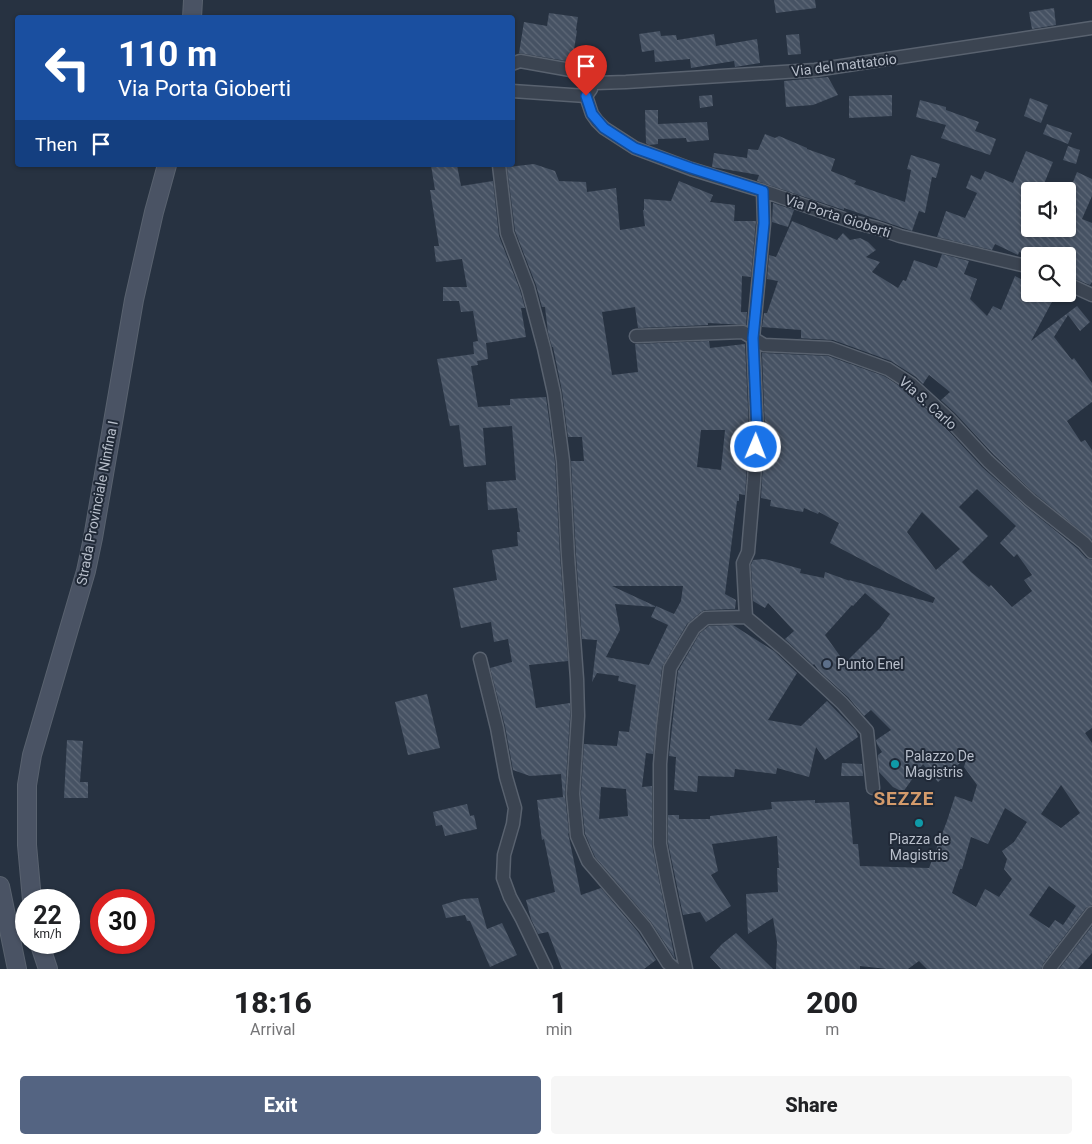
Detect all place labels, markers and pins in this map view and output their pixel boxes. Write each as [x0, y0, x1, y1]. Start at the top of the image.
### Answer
pin [565, 45, 607, 96]
place label: Punto Enel [837, 656, 904, 672]
marker: Punto Enel [821, 658, 833, 670]
place label: Palazzo De Magistris [905, 748, 974, 780]
marker: Palazzo De Magistris [889, 758, 901, 770]
marker: Piazza de Magistris [913, 817, 925, 829]
place label: Piazza de Magistris [889, 831, 949, 863]

